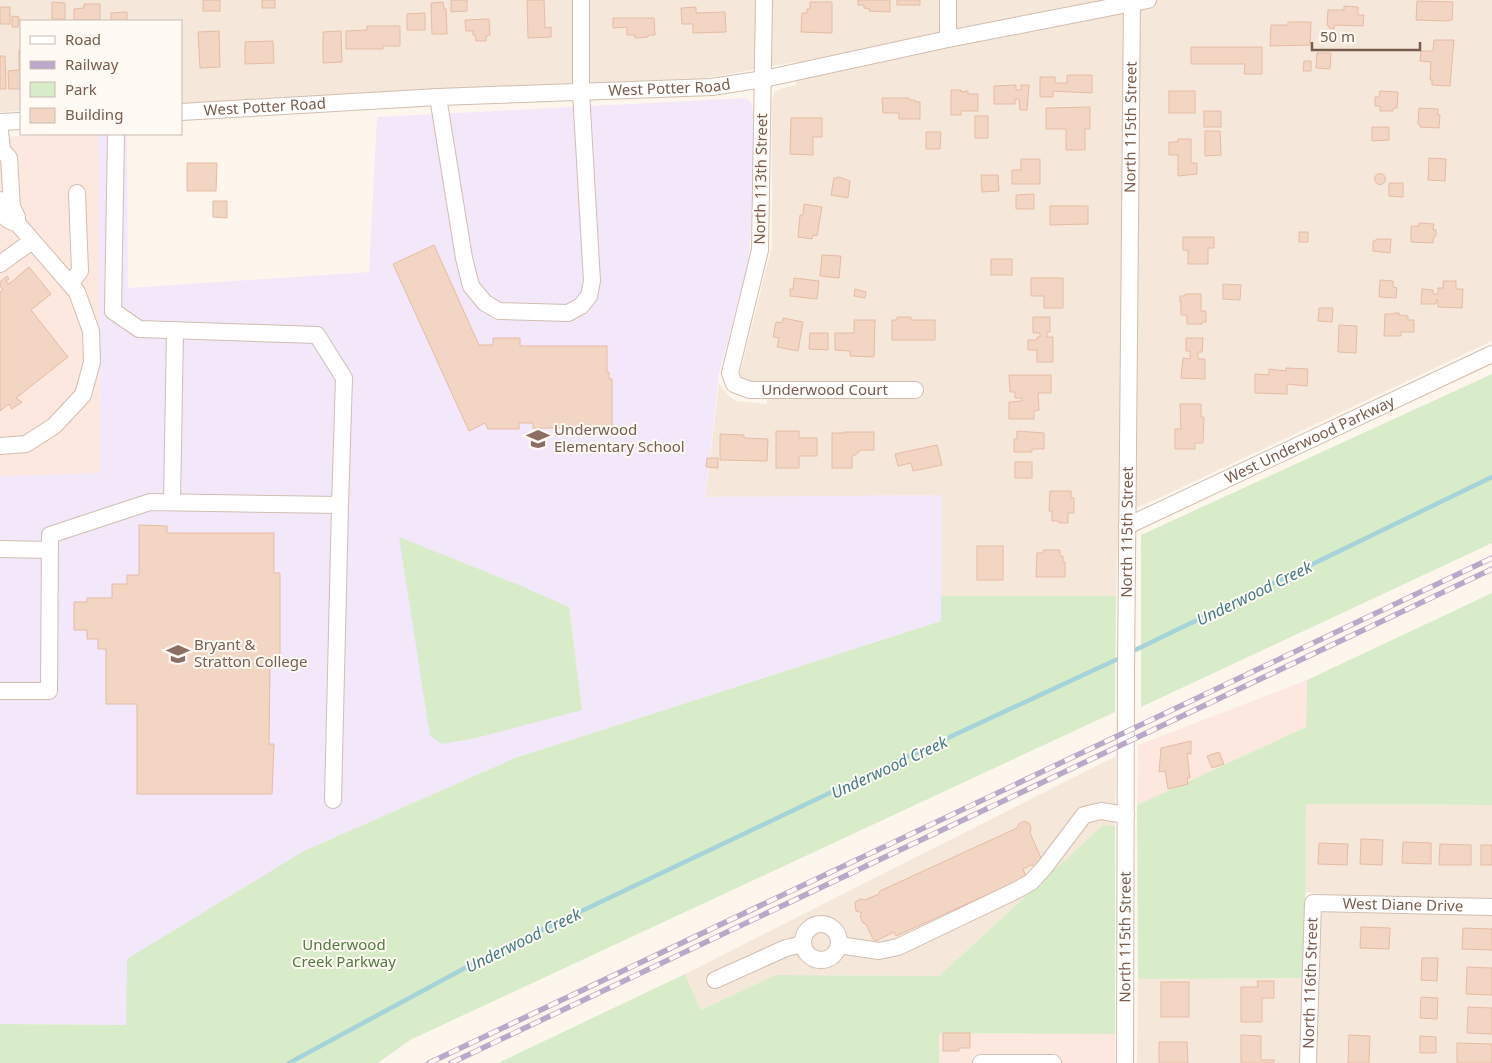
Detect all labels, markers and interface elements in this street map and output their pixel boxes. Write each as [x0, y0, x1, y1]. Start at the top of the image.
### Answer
legend [20, 20, 182, 135]
scale bar [1312, 20, 1420, 52]
text: 50 m [1320, 26, 1355, 46]
text: Road [65, 29, 101, 49]
text: Railway [65, 54, 119, 74]
street label: North 115th Street [1119, 61, 1140, 193]
street label: West Potter Road [608, 73, 732, 100]
text: Park [65, 79, 97, 99]
street label: West Potter Road [203, 93, 326, 120]
text: Building [65, 104, 123, 124]
street label: North 113th Street [749, 113, 771, 245]
street label: Underwood Court [761, 379, 889, 399]
street label: West Underwood Parkway [1221, 390, 1398, 488]
place label: Underwood Elementary School [554, 419, 685, 456]
school or university icon: Underwood Elementary School [525, 426, 551, 452]
street label: North 115th Street [1116, 466, 1137, 598]
water label: Underwood Creek [1193, 555, 1316, 631]
place label: Bryant & Stratton College [194, 634, 307, 671]
school or university icon: Bryant & Stratton College [165, 641, 191, 667]
water label: Underwood Creek [827, 730, 952, 804]
street label: North 115th Street [1114, 871, 1134, 1003]
street label: West Diane Drive [1342, 893, 1463, 915]
water label: Underwood Creek [462, 902, 585, 978]
street label: North 116th Street [1297, 916, 1322, 1049]
park label: Underwood Creek Parkway [292, 934, 396, 971]

